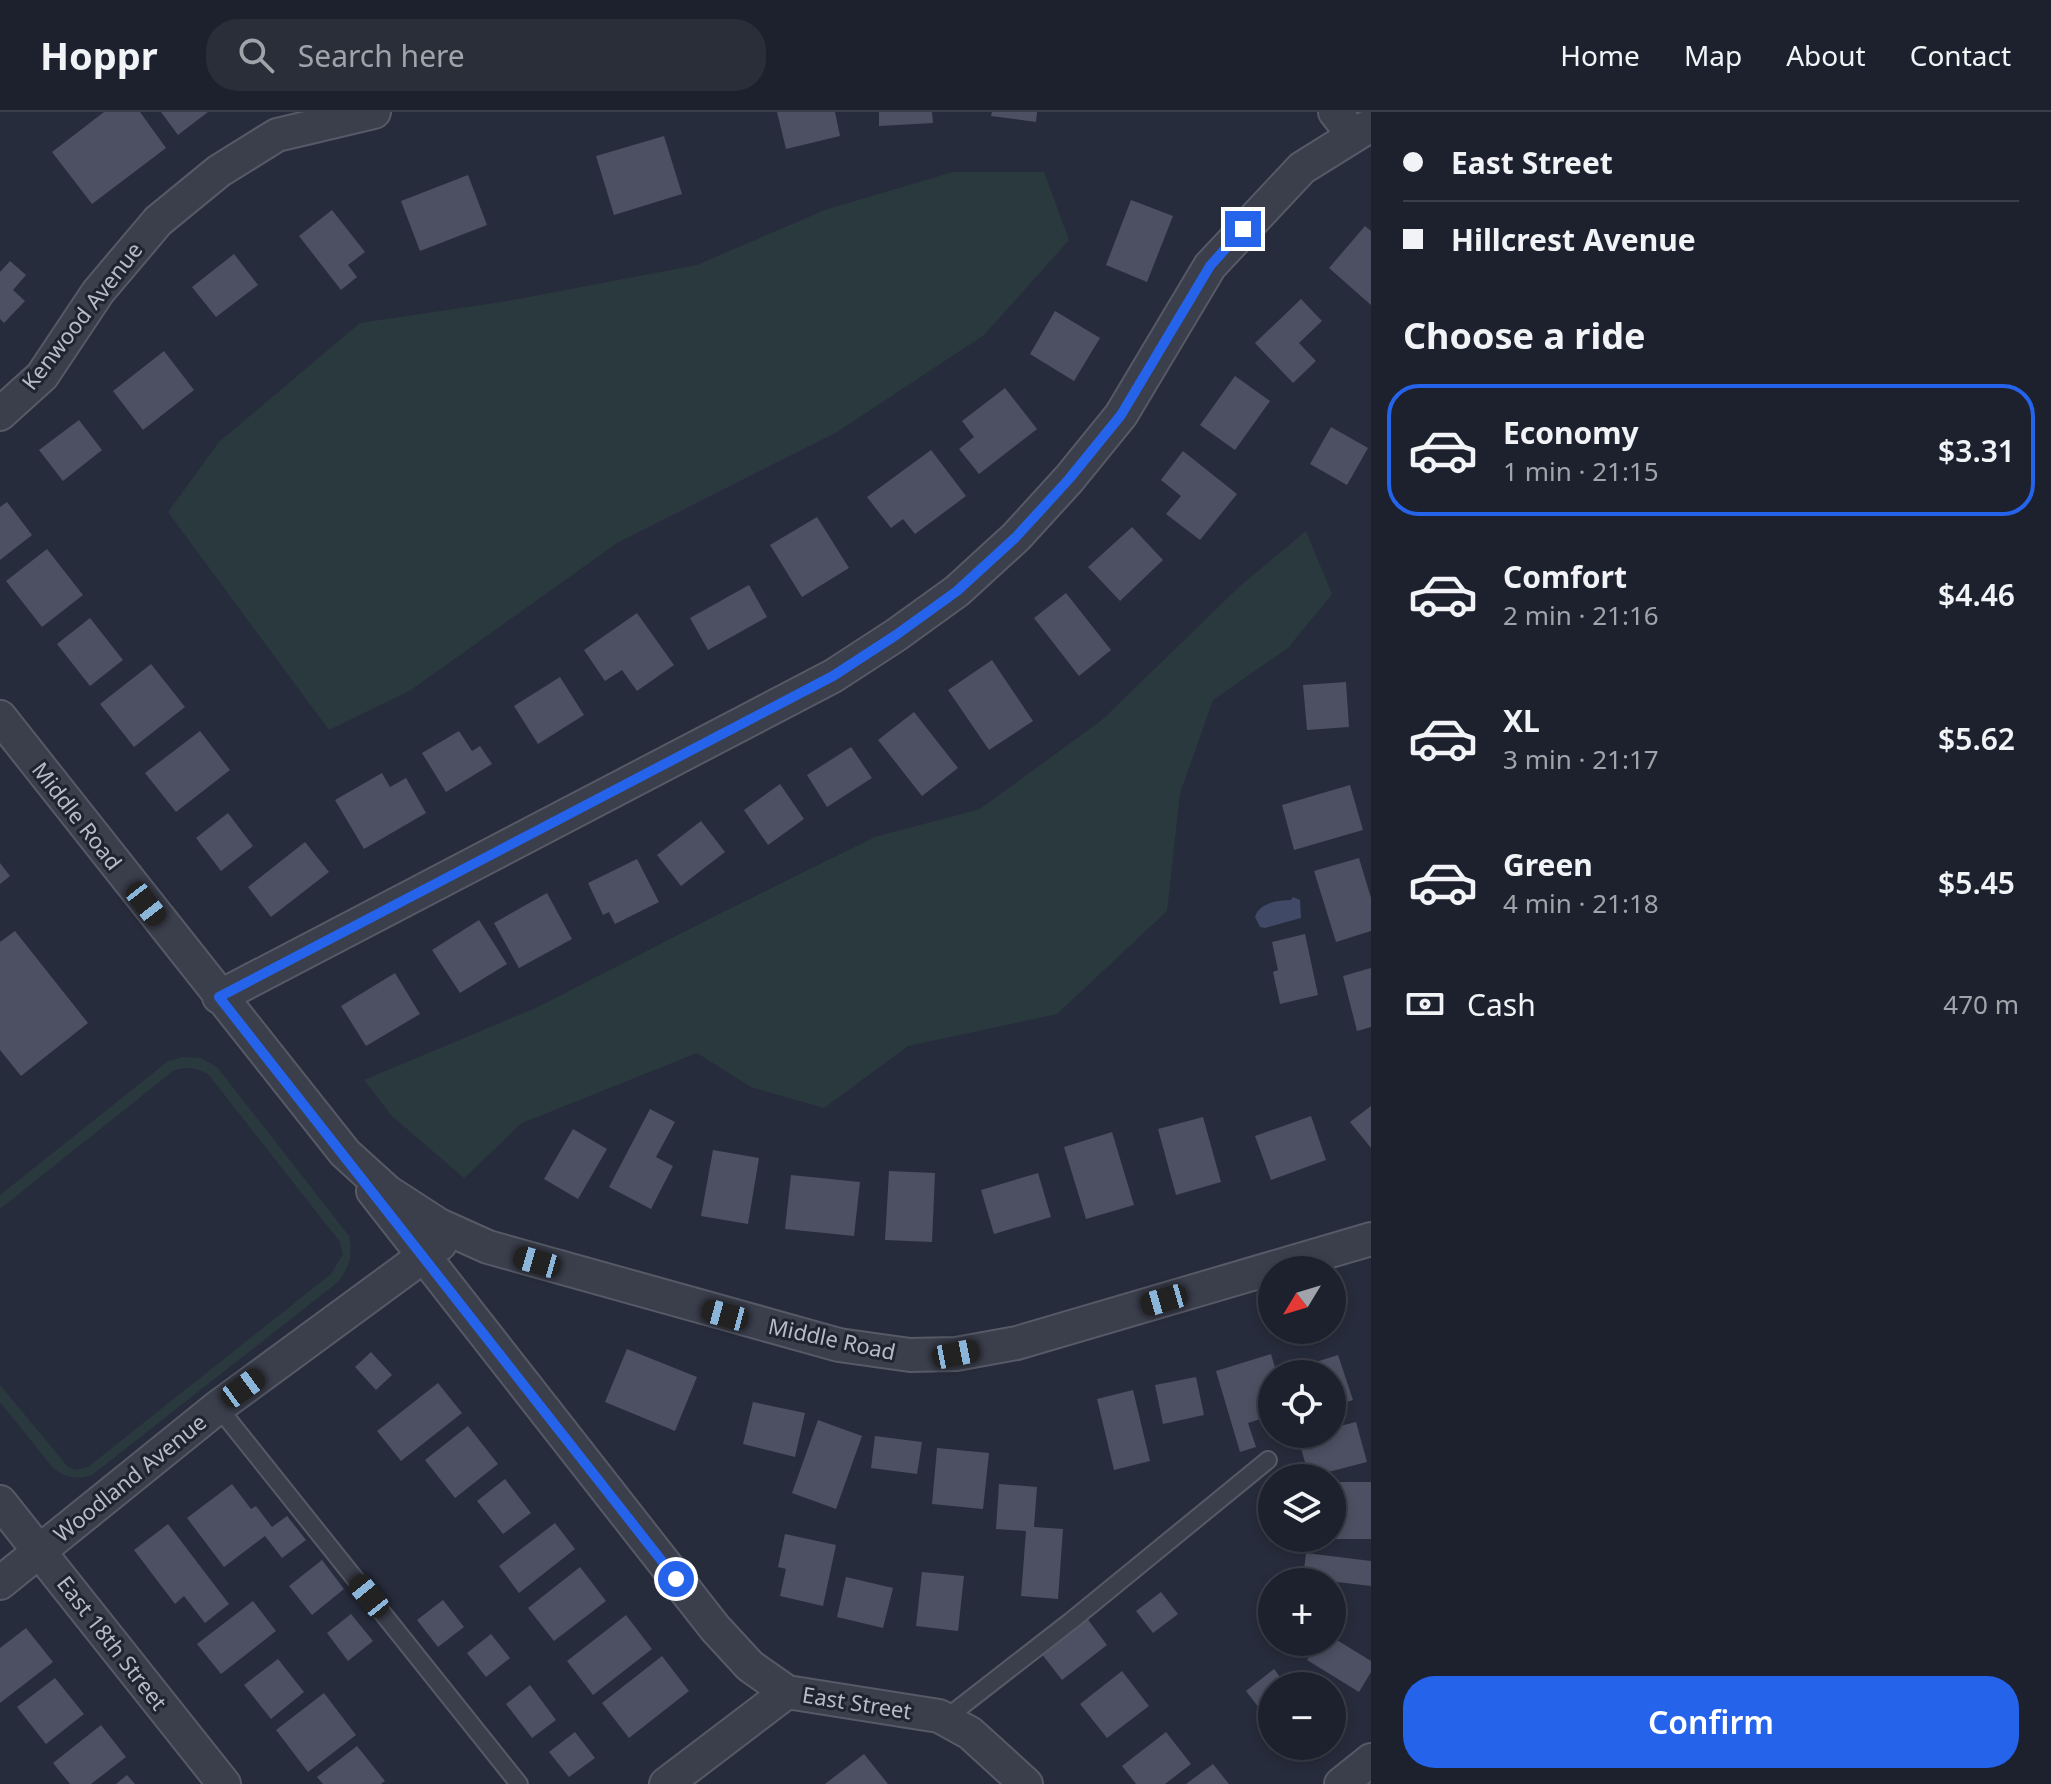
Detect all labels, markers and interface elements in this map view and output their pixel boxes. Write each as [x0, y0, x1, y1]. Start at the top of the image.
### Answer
search box [206, 19, 766, 91]
text: Hoppr [40, 29, 158, 81]
icon: search [234, 33, 278, 77]
text: Search here [298, 35, 465, 76]
text: Home [1560, 36, 1640, 74]
text: Map [1684, 36, 1742, 74]
text: About [1786, 36, 1866, 74]
text: Contact [1910, 36, 2011, 74]
text: East Street [1451, 142, 1613, 183]
route end [1225, 211, 1261, 247]
text: Hillcrest Avenue [1451, 219, 1696, 260]
street label: Kenwood Avenue [14, 235, 148, 396]
text: Choose a ride [1403, 311, 1645, 360]
text: Economy [1503, 412, 1639, 453]
icon: car [1407, 414, 1479, 486]
text: $3.31 [1938, 430, 2015, 471]
text: 1 min · 21:15 [1503, 453, 1659, 489]
text: Comfort [1503, 556, 1627, 597]
icon: car [1407, 558, 1479, 630]
text: $4.46 [1938, 574, 2015, 615]
text: 2 min · 21:16 [1503, 597, 1659, 633]
text: XL [1503, 700, 1540, 741]
icon: car [1407, 702, 1479, 774]
text: $5.62 [1938, 718, 2015, 759]
text: 3 min · 21:17 [1503, 741, 1659, 777]
street label: Middle Road [26, 755, 129, 876]
text: Green [1503, 844, 1593, 885]
icon: car [1407, 846, 1479, 918]
text: $5.45 [1938, 862, 2015, 903]
car [122, 878, 170, 930]
text: 4 min · 21:18 [1503, 885, 1659, 921]
icon: cash [1403, 982, 1447, 1026]
text: Cash [1467, 984, 1536, 1025]
text: 470 m [1943, 986, 2019, 1022]
car [511, 1244, 563, 1280]
north arrow [1258, 1256, 1346, 1344]
map controls [1258, 1256, 1346, 1760]
car [1138, 1282, 1190, 1318]
car [699, 1297, 751, 1333]
street label: Middle Road [766, 1310, 899, 1366]
car [930, 1338, 982, 1370]
button: locate [1258, 1360, 1346, 1448]
car [217, 1364, 269, 1412]
street label: Woodland Avenue [47, 1406, 212, 1548]
button: layers [1258, 1464, 1346, 1552]
route start [658, 1561, 694, 1597]
button: + [1258, 1568, 1346, 1656]
street label: East 18th Street [51, 1569, 175, 1716]
car [345, 1570, 393, 1622]
button: − [1258, 1672, 1346, 1760]
button: Confirm [1403, 1676, 2019, 1768]
street label: East Street [800, 1679, 914, 1725]

